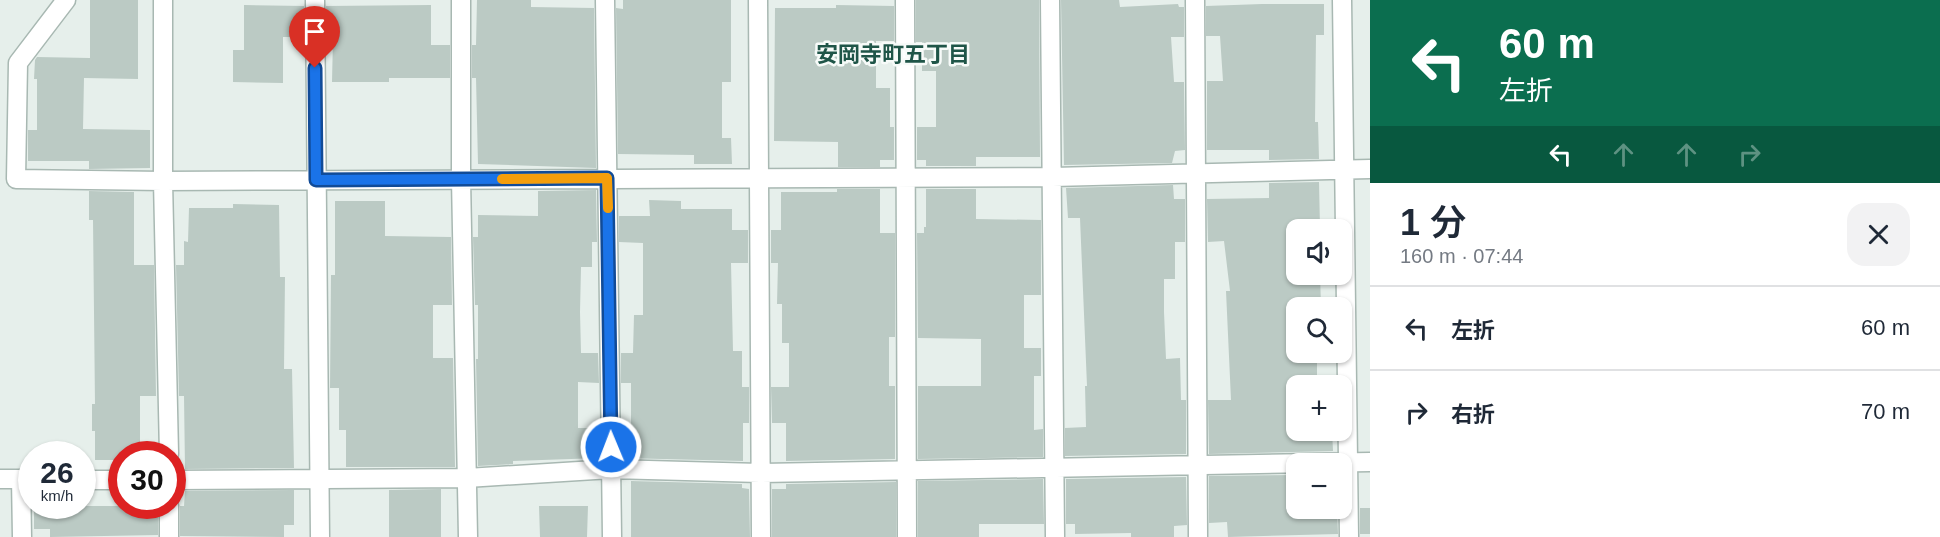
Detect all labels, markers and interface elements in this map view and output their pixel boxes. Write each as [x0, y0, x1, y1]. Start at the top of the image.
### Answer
pin [289, 6, 340, 68]
icon: arrive [298, 15, 331, 48]
text: 60 m [1499, 20, 1595, 67]
icon: left [1400, 24, 1478, 102]
district label: 安岡寺町五丁目 [816, 42, 970, 67]
text: 左折 [1499, 76, 1553, 106]
icon: left [1544, 138, 1577, 171]
icon: ahead [1607, 138, 1640, 171]
icon: ahead [1670, 138, 1703, 171]
icon: right [1733, 138, 1766, 171]
text: 1 分 [1400, 202, 1466, 243]
button: close [1847, 203, 1910, 266]
map controls [1286, 219, 1352, 519]
button: sound [1286, 219, 1352, 285]
text: 160 m · 07:44 [1400, 245, 1523, 267]
button: search [1286, 297, 1352, 363]
icon: left [1400, 312, 1433, 345]
text: 60 m [1861, 315, 1910, 340]
text: 左折 [1451, 318, 1495, 343]
button: + [1286, 375, 1352, 441]
icon: right [1400, 396, 1433, 429]
text: 70 m [1861, 399, 1910, 424]
text: 右折 [1451, 402, 1495, 427]
position arrow [579, 415, 643, 479]
speed limit sign: 30 [108, 441, 186, 519]
button: − [1286, 453, 1352, 519]
text: 26 [40, 456, 74, 489]
text: km/h [41, 487, 73, 504]

